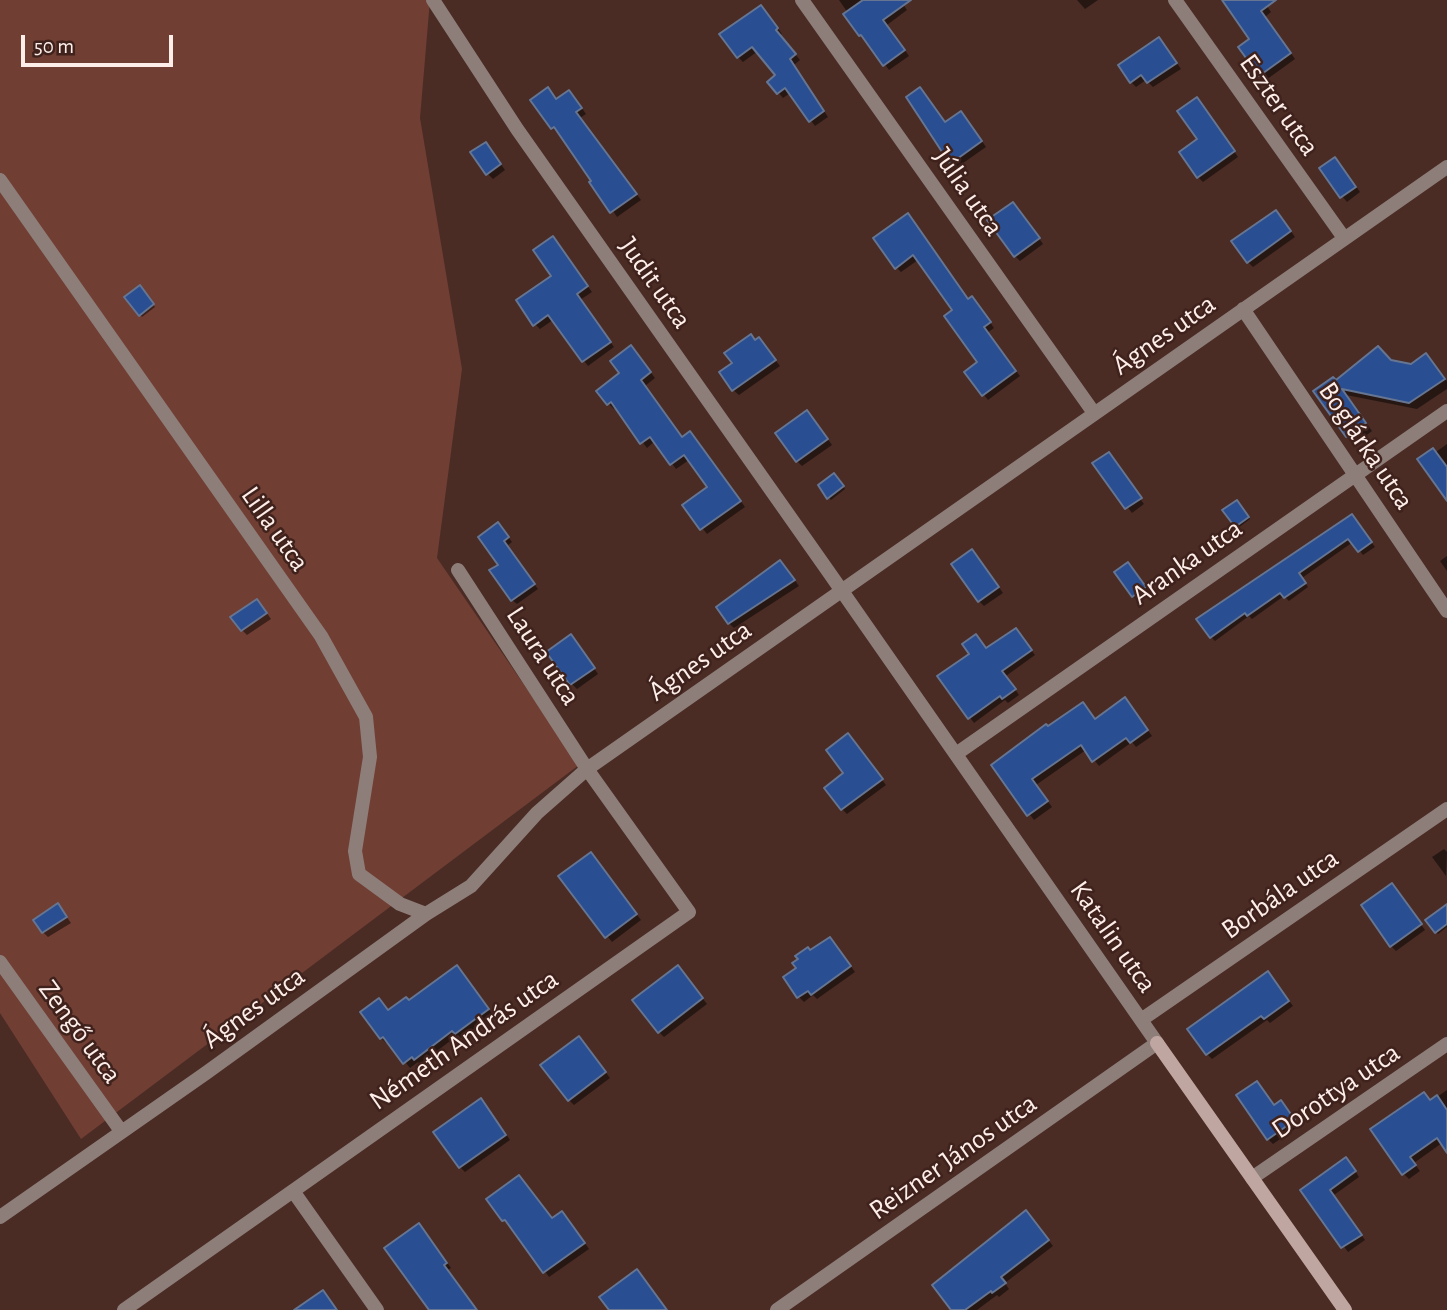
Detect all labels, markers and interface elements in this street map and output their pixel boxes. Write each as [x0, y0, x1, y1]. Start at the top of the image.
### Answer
scale bar [24, 21, 177, 65]
text: 50 m [34, 36, 74, 57]
street label: Eszter utca [1232, 48, 1326, 162]
street label: Júlia utca [926, 141, 1010, 243]
street label: Judit utca [611, 231, 699, 335]
street label: Ágnes utca [1106, 287, 1222, 383]
street label: Boglárka utca [1311, 376, 1421, 516]
street label: Lilla utca [234, 480, 316, 578]
street label: Aranka utca [1125, 512, 1249, 612]
street label: Laura utca [499, 600, 587, 712]
street label: Ágnes utca [642, 613, 758, 709]
street label: Borbála utca [1215, 841, 1345, 947]
street label: Katalin utca [1062, 875, 1164, 999]
street label: Ágnes utca [196, 960, 312, 1056]
street label: Németh András utca [363, 962, 565, 1118]
street label: Zengő utca [31, 974, 129, 1090]
street label: Dorottya utca [1265, 1036, 1407, 1146]
street label: Reizner János utca [863, 1087, 1043, 1227]

